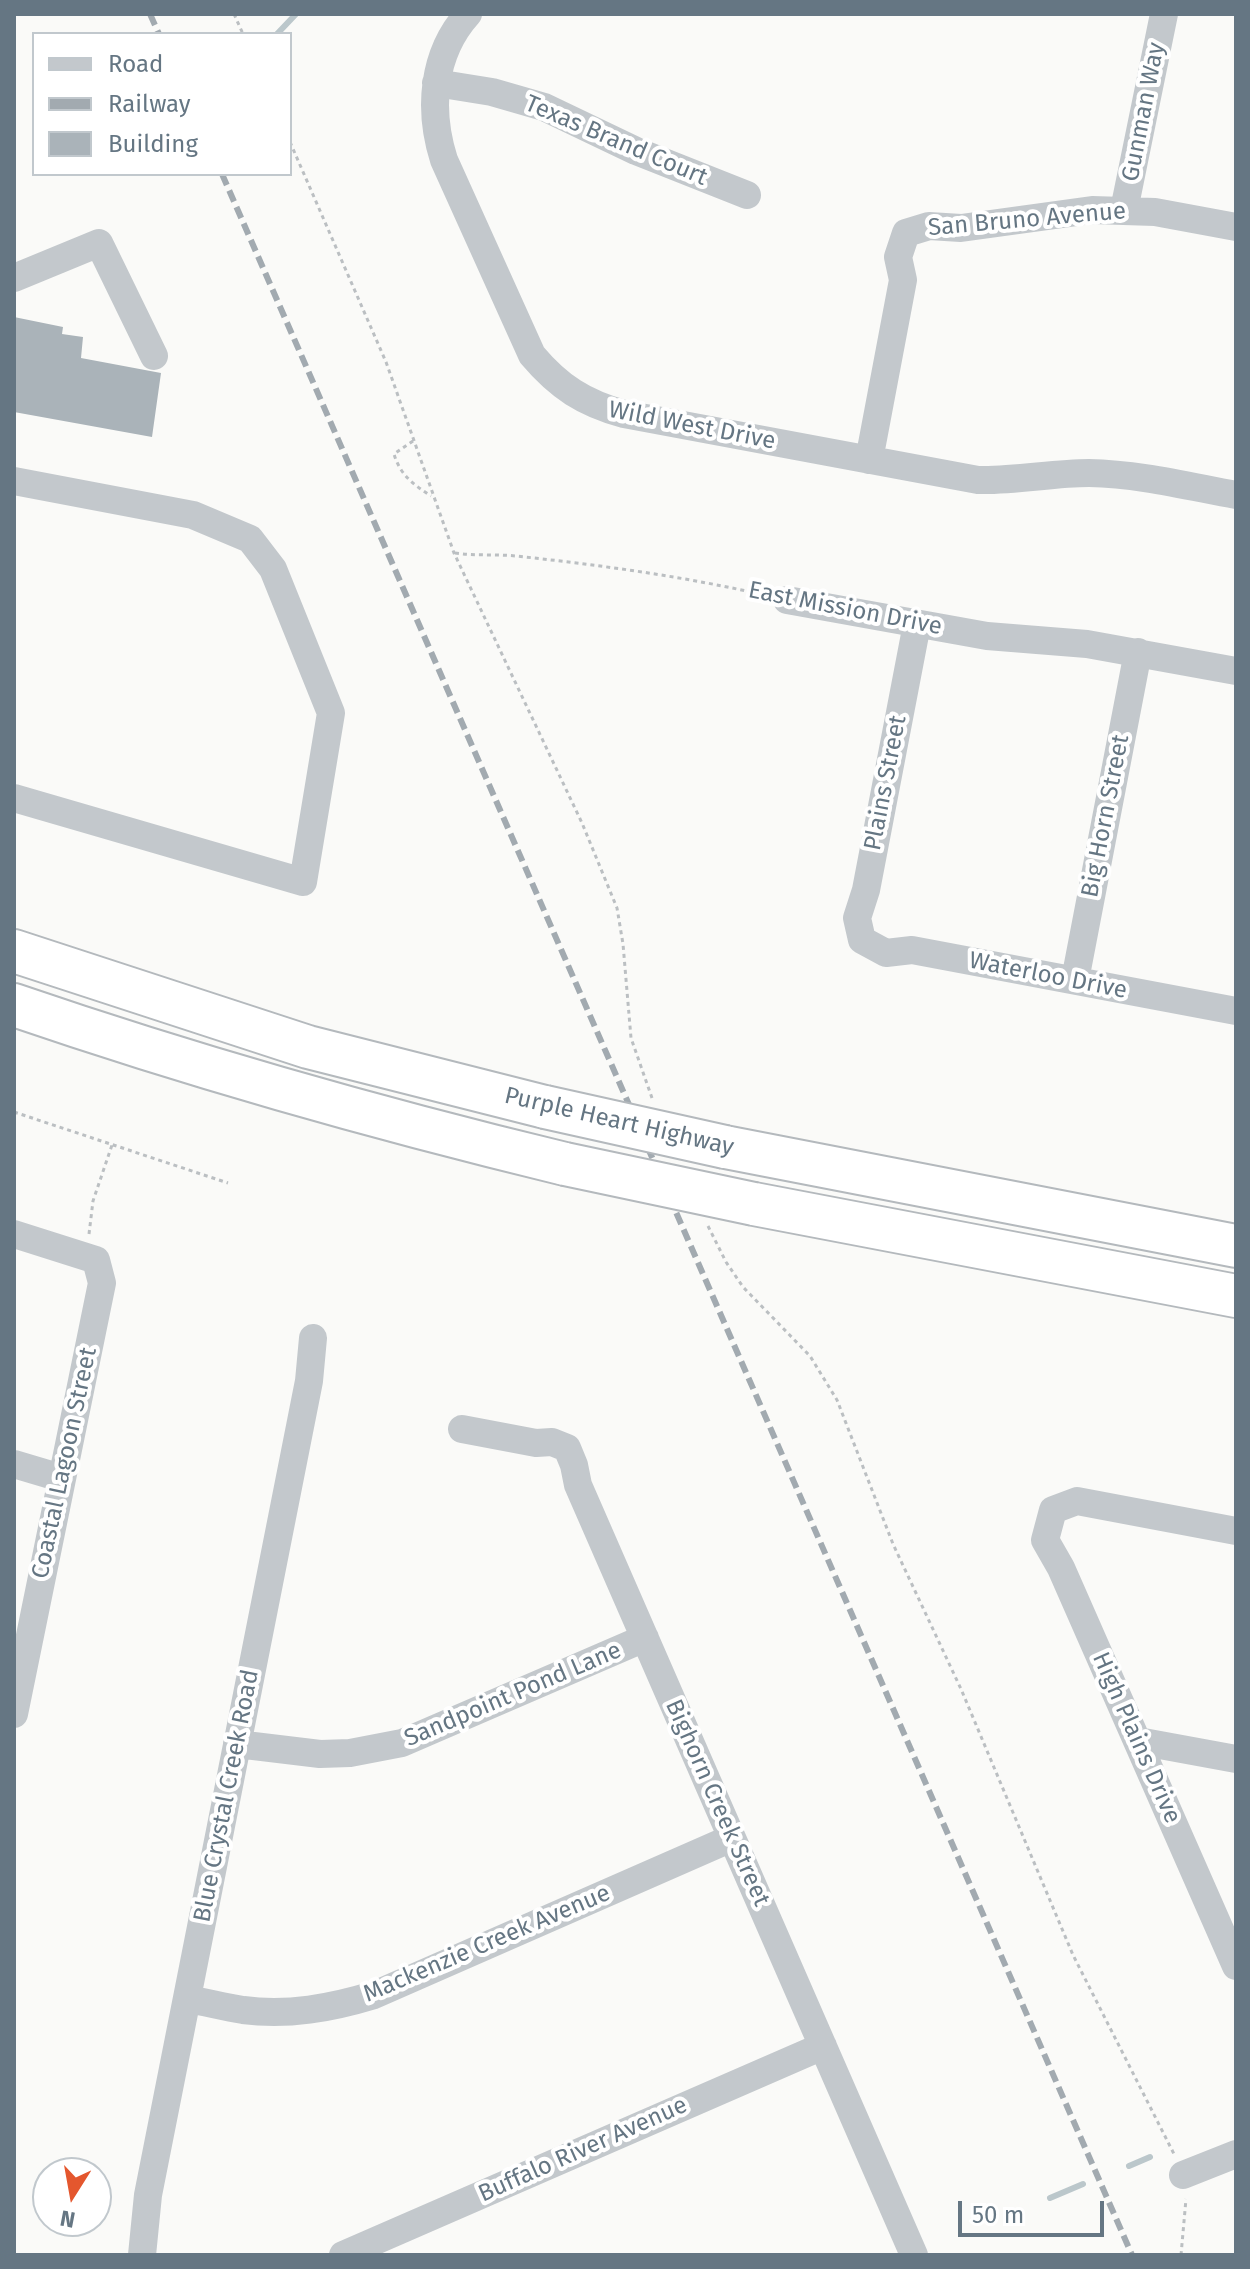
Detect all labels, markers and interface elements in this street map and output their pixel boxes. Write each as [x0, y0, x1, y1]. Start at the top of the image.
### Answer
legend [32, 32, 292, 176]
street label: Gunman Way [1116, 40, 1172, 184]
text: Road [108, 50, 163, 78]
text: Railway [108, 90, 191, 118]
street label: Texas Brand Court [520, 90, 712, 192]
text: Building [108, 130, 198, 158]
street label: San Bruno Avenue [927, 197, 1127, 243]
street label: Wild West Drive [606, 396, 778, 456]
street label: East Mission Drive [746, 576, 944, 642]
street label: Plains Street [859, 713, 913, 853]
street label: Big Horn Street [1076, 732, 1136, 900]
street label: Waterloo Drive [967, 947, 1129, 1005]
street label: Purple Heart Highway [501, 1082, 737, 1162]
street label: Coastal Lagoon Street [26, 1345, 104, 1581]
street label: Sandpoint Pond Lane [400, 1636, 626, 1754]
street label: High Plains Drive [1085, 1648, 1187, 1828]
street label: Blue Crystal Creek Road [188, 1667, 266, 1925]
street label: Bighorn Creek Street [658, 1695, 776, 1911]
street label: Mackenzie Creek Avenue [359, 1879, 615, 2009]
street label: Buffalo River Avenue [474, 2091, 692, 2209]
north arrow [32, 2157, 112, 2237]
scale bar [962, 2185, 1108, 2235]
text: 50 m [972, 2201, 1024, 2229]
text: N [58, 2204, 77, 2234]

